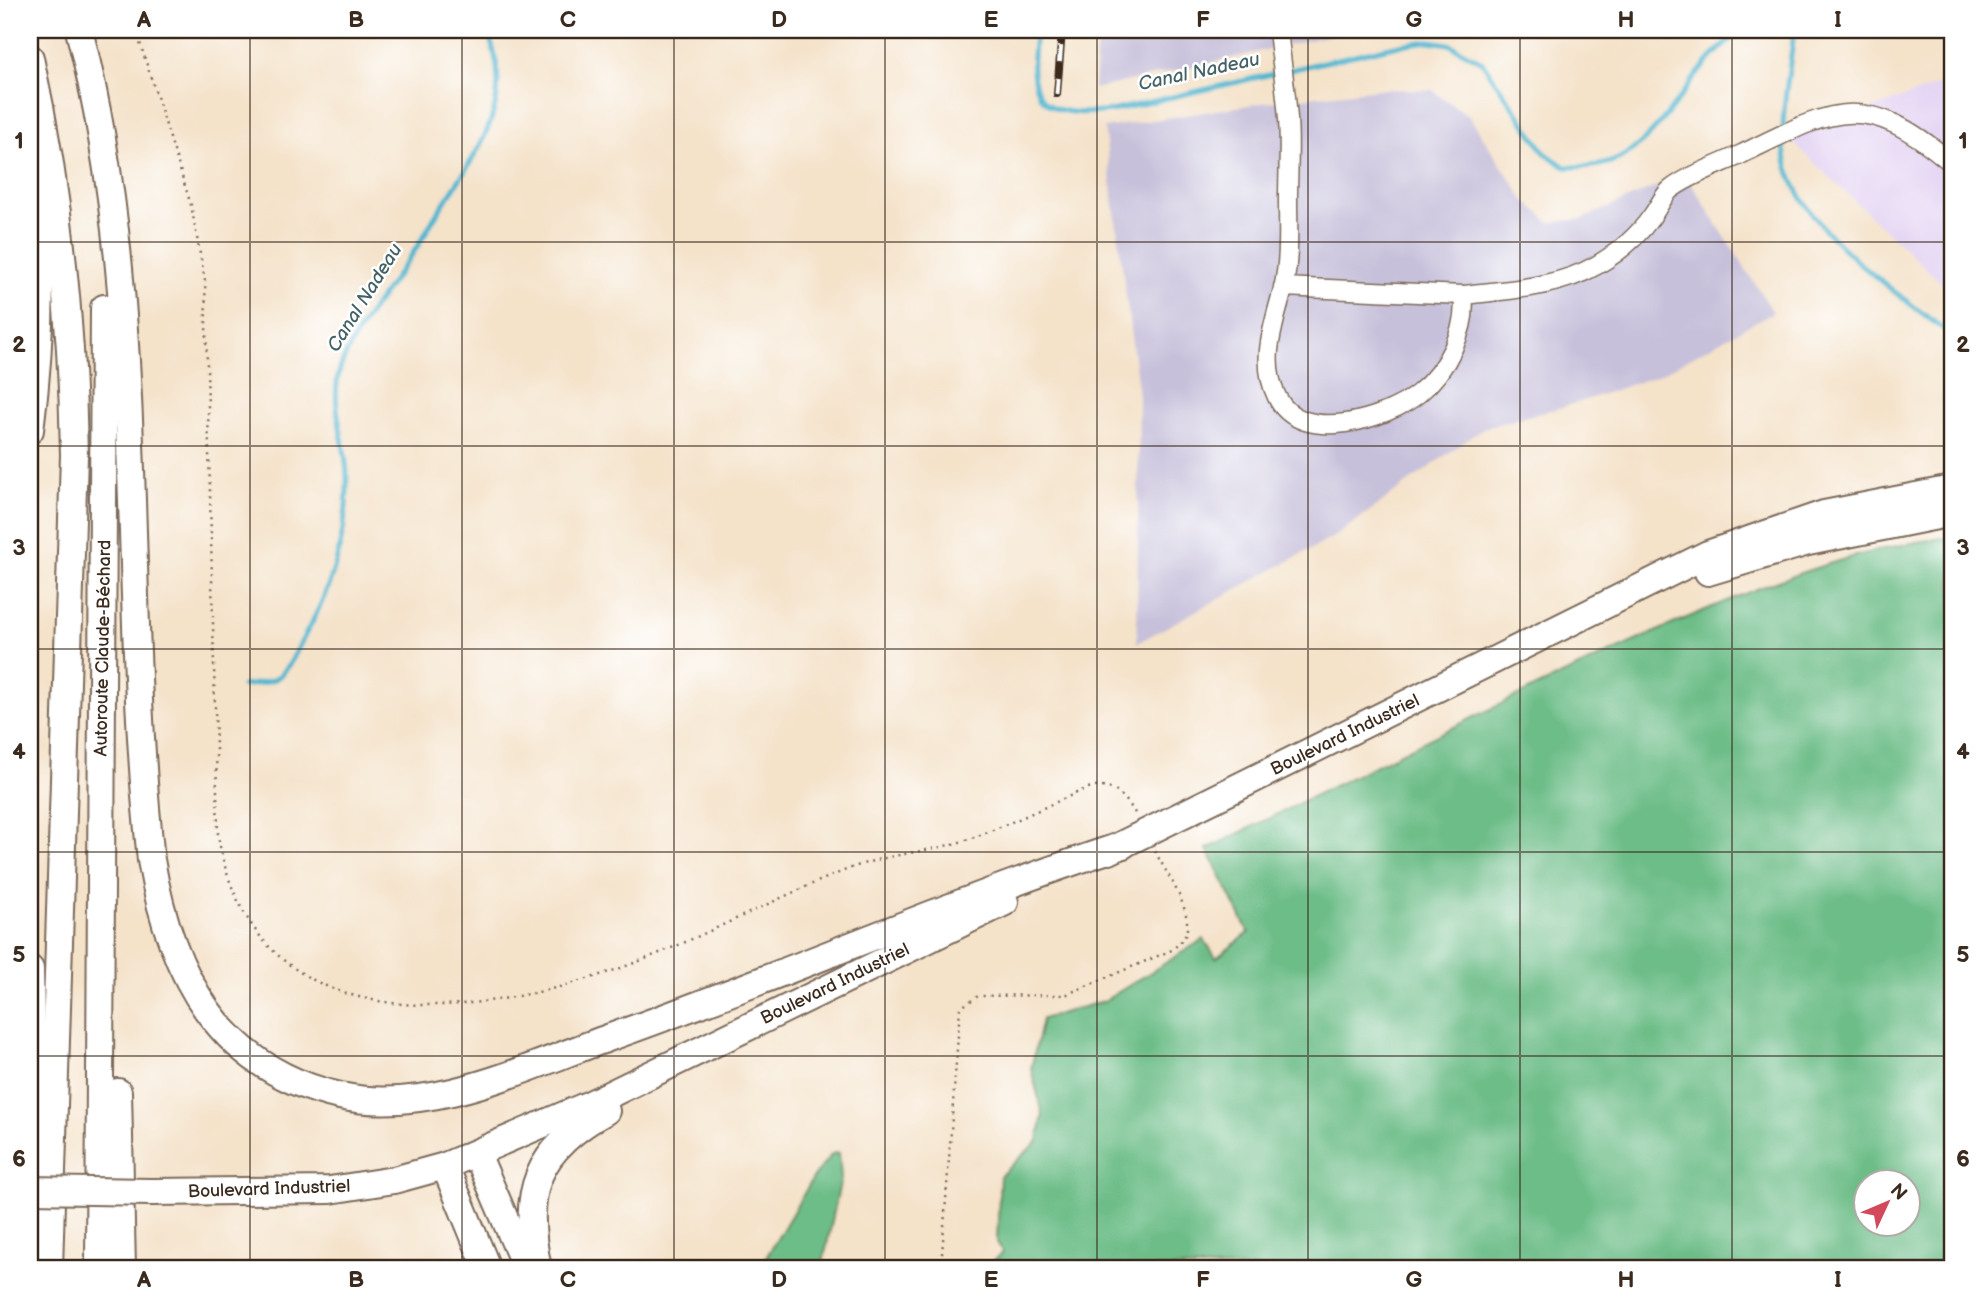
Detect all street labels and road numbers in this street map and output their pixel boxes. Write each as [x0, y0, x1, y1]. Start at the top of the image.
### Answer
street label: Autoroute Claude-Béchard [91, 540, 115, 756]
street label: Boulevard Industriel [1267, 690, 1423, 780]
street label: Boulevard Industriel [757, 939, 913, 1029]
street label: Boulevard Industriel [187, 1176, 351, 1202]

